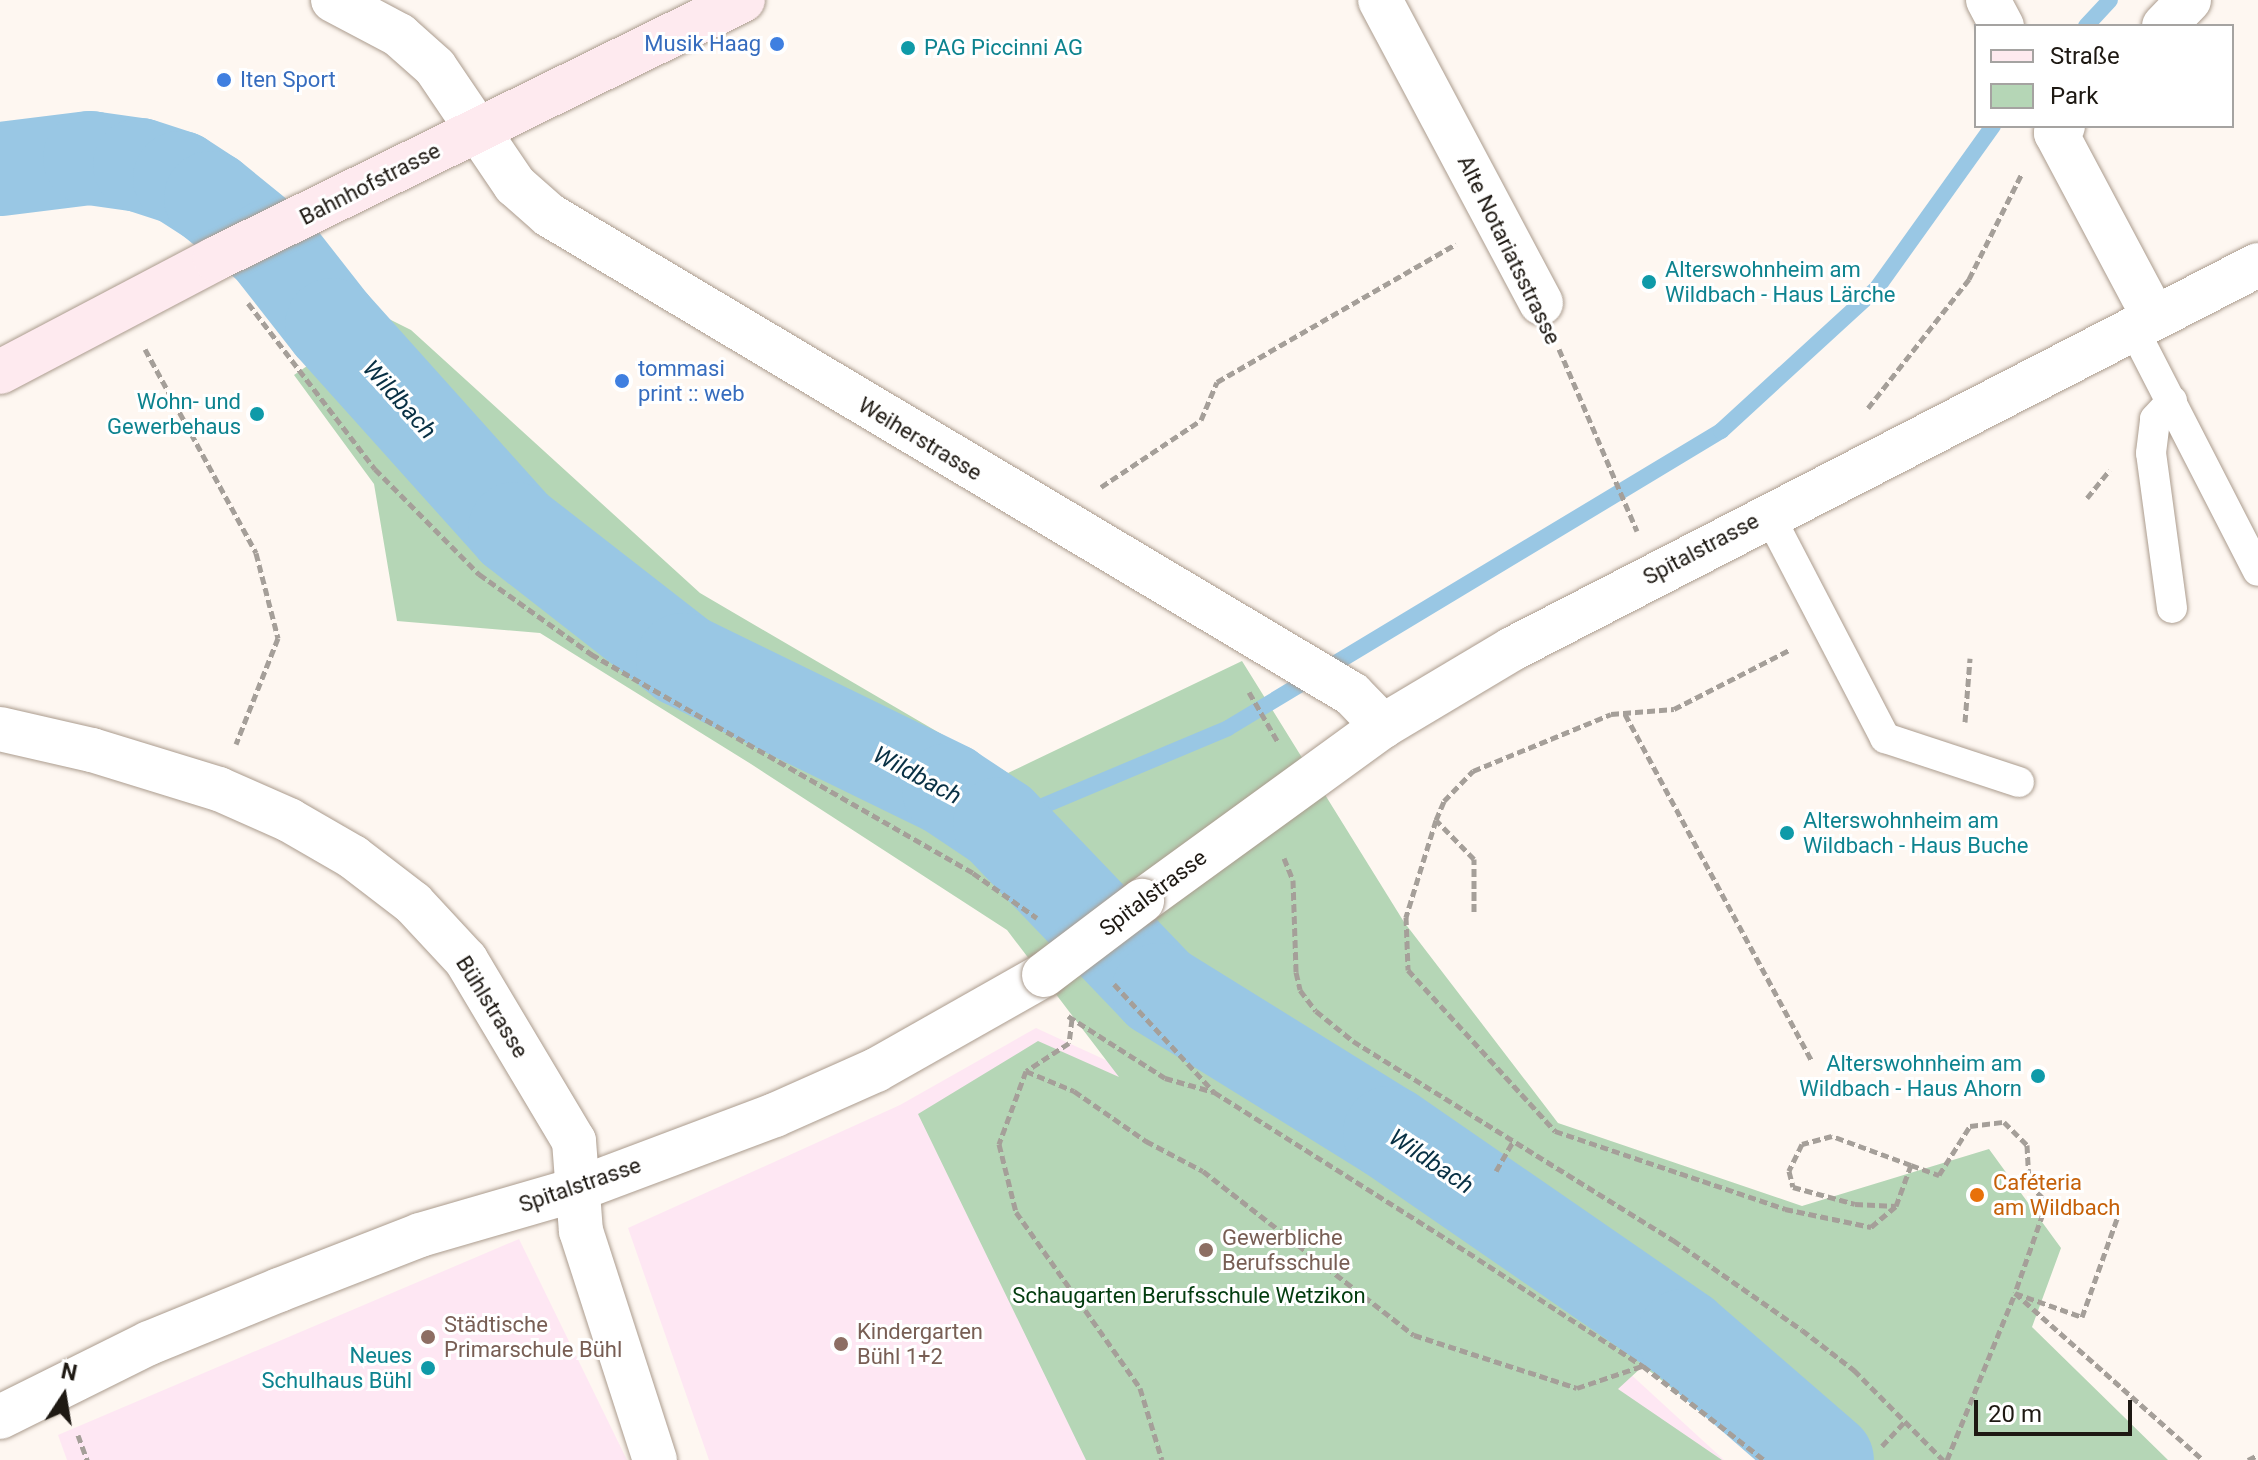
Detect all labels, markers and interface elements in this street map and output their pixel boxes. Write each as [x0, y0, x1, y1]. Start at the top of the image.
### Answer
legend [1974, 24, 2234, 128]
place label: Musik Haag [644, 31, 761, 57]
marker: Musik Haag [768, 35, 786, 53]
place label: PAG Piccinni AG [924, 35, 1083, 61]
marker: PAG Piccinni AG [899, 39, 917, 57]
text: Straße [2050, 42, 2120, 70]
place label: Iten Sport [240, 67, 336, 93]
marker: Iten Sport [215, 71, 233, 89]
text: Park [2050, 82, 2098, 110]
street label: Bahnhofstrasse [295, 137, 445, 231]
street label: Alte Notariatsstrasse [1452, 151, 1566, 349]
place label: Alterswohnheim am Wildbach - Haus Lärche [1665, 256, 1896, 308]
marker: Alterswohnheim am Wildbach - Haus Lärche [1640, 273, 1658, 291]
water label: Wildbach [356, 355, 442, 445]
place label: tommasi print :: web [638, 355, 745, 406]
marker: tommasi print :: web [613, 372, 631, 390]
place label: Wohn- und Gewerbehaus [107, 388, 241, 440]
street label: Weiherstrasse [853, 392, 987, 486]
marker: Wohn- und Gewerbehaus [248, 405, 266, 423]
street label: Spitalstrasse [1639, 507, 1763, 591]
water label: Wildbach [868, 741, 966, 811]
place label: Alterswohnheim am Wildbach - Haus Buche [1803, 807, 2028, 858]
marker: Alterswohnheim am Wildbach - Haus Buche [1778, 824, 1796, 842]
street label: Spitalstrasse [1094, 844, 1212, 942]
street label: Bühlstrasse [450, 951, 534, 1063]
place label: Alterswohnheim am Wildbach - Haus Ahorn [1799, 1050, 2022, 1102]
marker: Alterswohnheim am Wildbach - Haus Ahorn [2029, 1067, 2047, 1085]
water label: Wildbach [1383, 1123, 1479, 1201]
street label: Spitalstrasse [516, 1152, 644, 1218]
place label: Caféteria am Wildbach [1993, 1169, 2120, 1220]
marker: Caféteria am Wildbach [1968, 1186, 1986, 1204]
place label: Gewerbliche Berufsschule [1222, 1224, 1350, 1276]
marker: Gewerbliche Berufsschule [1197, 1241, 1215, 1259]
park label: Schaugarten Berufsschule Wetzikon [1012, 1283, 1366, 1309]
place label: Städtische Primarschule Bühl [444, 1311, 622, 1362]
place label: Kindergarten Bühl 1+2 [857, 1318, 983, 1370]
marker: Städtische Primarschule Bühl [419, 1328, 437, 1346]
marker: Kindergarten Bühl 1+2 [832, 1335, 850, 1353]
place label: Neues Schulhaus Bühl [262, 1342, 412, 1394]
north arrow [24, 1356, 104, 1436]
text: N [59, 1358, 79, 1386]
marker: Neues Schulhaus Bühl [419, 1359, 437, 1377]
scale bar [1978, 1384, 2136, 1434]
text: 20 m [1988, 1400, 2042, 1428]

